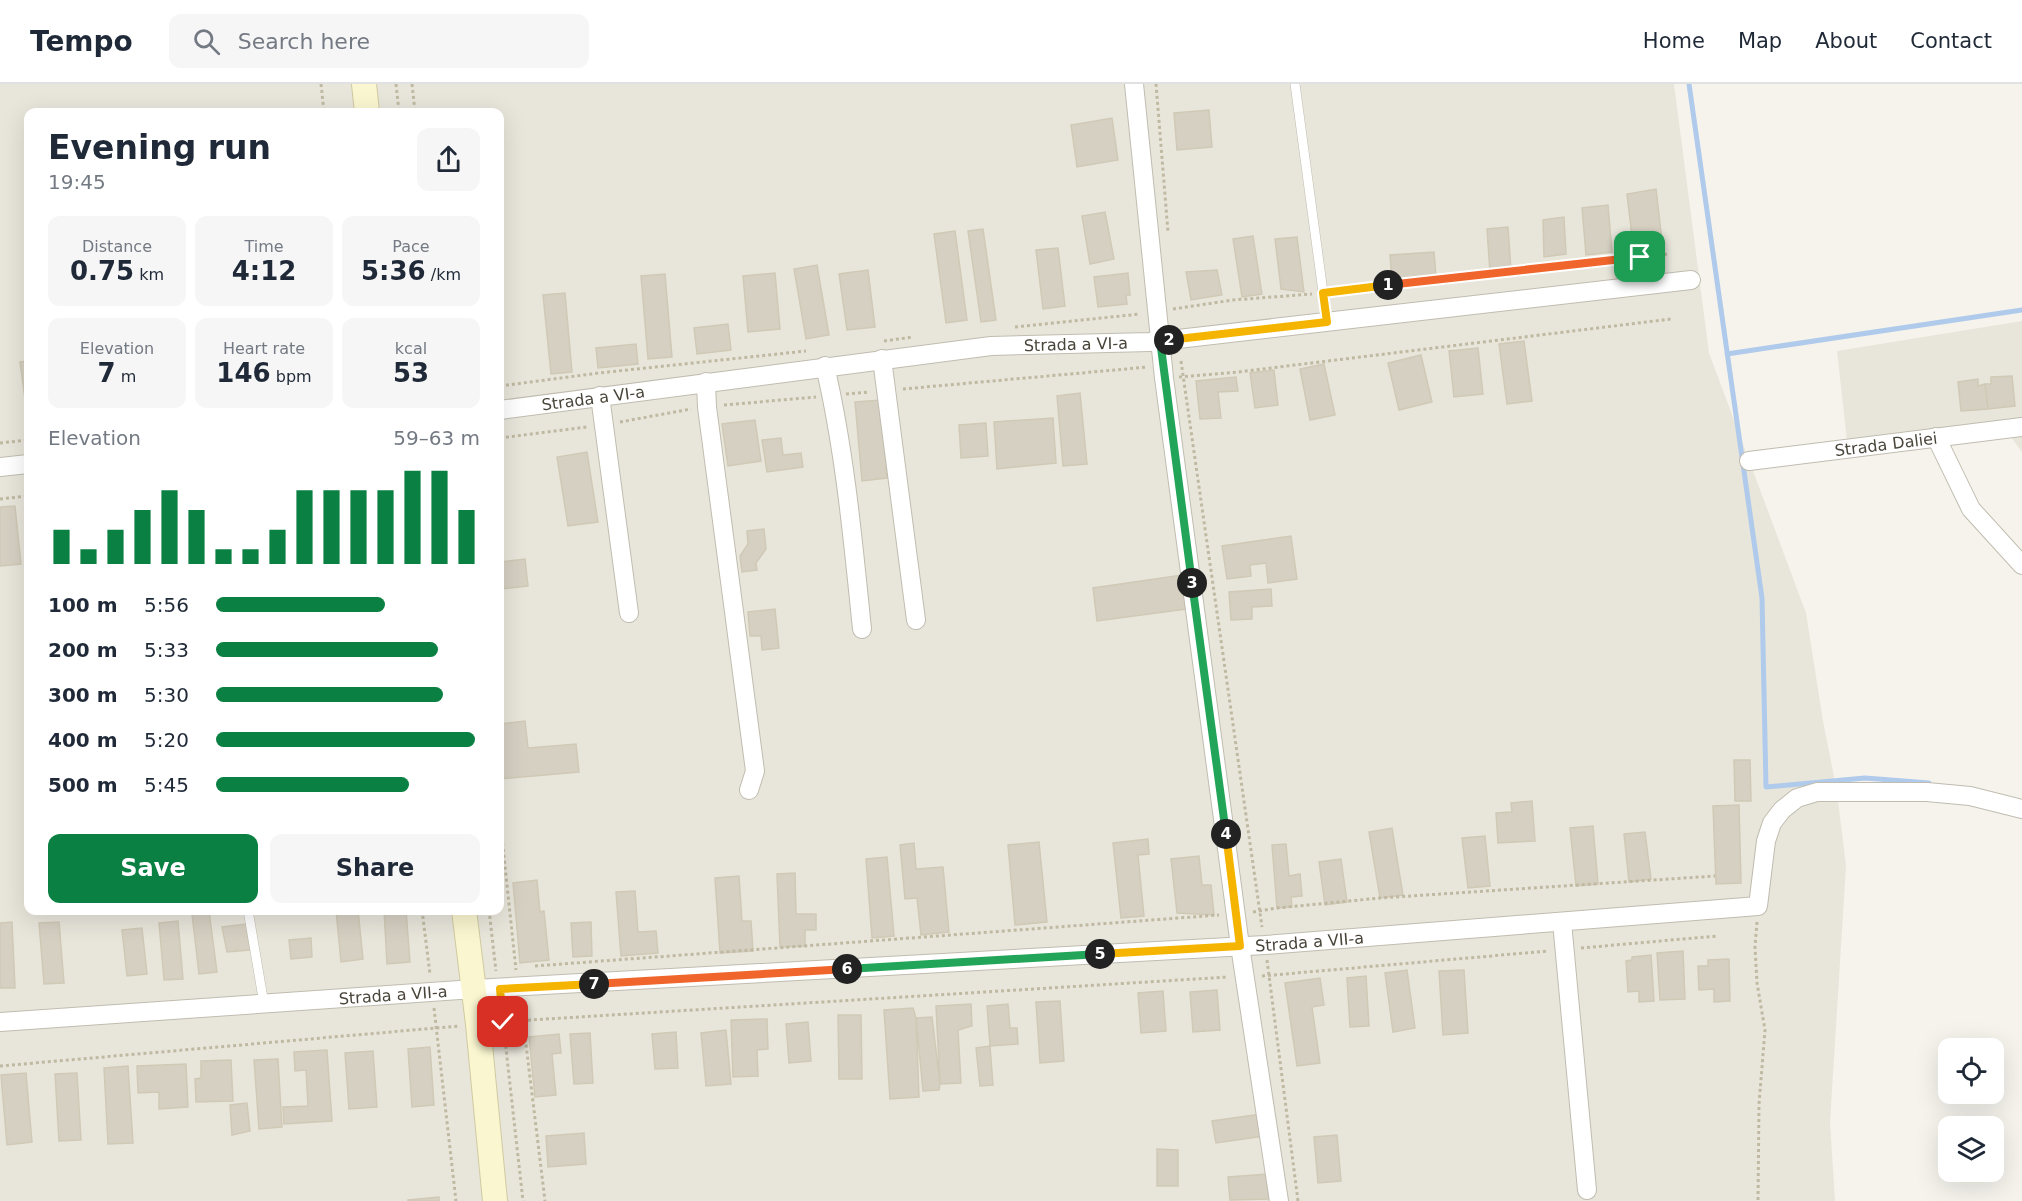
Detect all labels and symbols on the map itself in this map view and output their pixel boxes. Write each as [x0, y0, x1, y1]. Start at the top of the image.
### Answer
pin [1614, 231, 1665, 282]
pin: 1 [1373, 270, 1403, 300]
pin: 2 [1154, 325, 1184, 355]
street label: Strada a VI-a [1024, 334, 1128, 355]
street label: Strada a VI-a [540, 382, 646, 414]
street label: Strada Daliei [1834, 429, 1938, 460]
pin: 3 [1177, 568, 1207, 598]
pin: 4 [1211, 819, 1241, 849]
street label: Strada a VII-a [1255, 928, 1365, 956]
pin: 5 [1085, 939, 1115, 969]
pin: 6 [832, 954, 862, 984]
pin: 7 [579, 969, 609, 999]
street label: Strada a VII-a [338, 982, 448, 1008]
pin [477, 996, 528, 1047]

